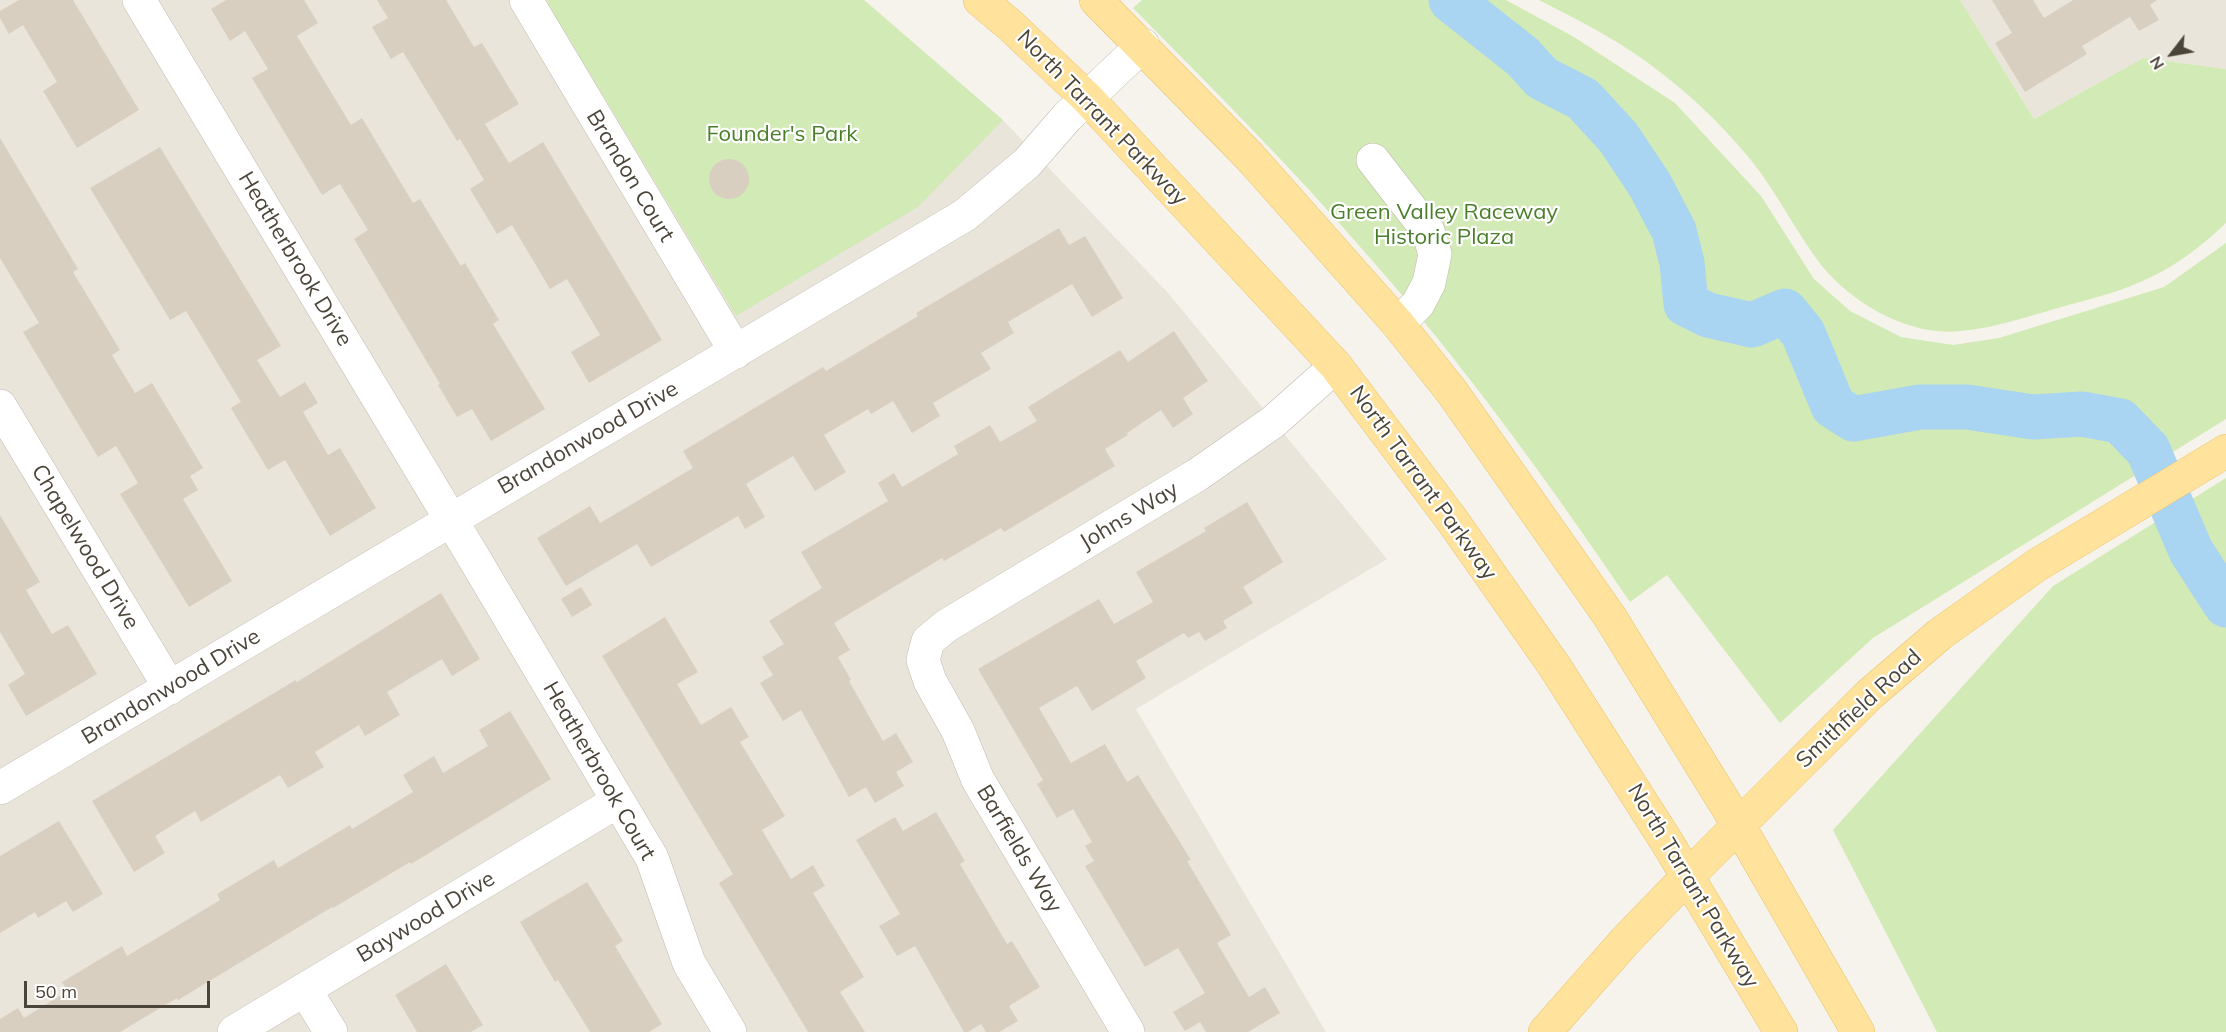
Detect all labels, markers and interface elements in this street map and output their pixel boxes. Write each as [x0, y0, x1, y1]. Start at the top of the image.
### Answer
north arrow [2142, 24, 2202, 84]
street label: North Tarrant Parkway [1011, 25, 1193, 211]
text: N [2145, 53, 2168, 74]
street label: Brandon Court [580, 105, 680, 247]
park label: Founder's Park [706, 121, 858, 147]
street label: Heatherbrook Drive [232, 167, 358, 351]
park label: Green Valley Raceway Historic Plaza [1330, 199, 1558, 250]
street label: Brandonwood Drive [493, 376, 683, 500]
street label: North Tarrant Parkway [1344, 381, 1502, 585]
street label: Chapelwood Drive [25, 460, 145, 634]
street label: Johns Way [1075, 476, 1183, 556]
street label: Brandonwood Drive [77, 623, 265, 751]
street label: Smithfield Road [1791, 644, 1927, 774]
street label: Heatherbrook Court [537, 677, 661, 865]
street label: North Tarrant Parkway [1621, 779, 1765, 993]
street label: Barfields Way [971, 780, 1067, 918]
street label: Baywood Drive [352, 865, 500, 969]
scale bar [27, 969, 213, 1007]
text: 50 m [35, 980, 77, 1003]

